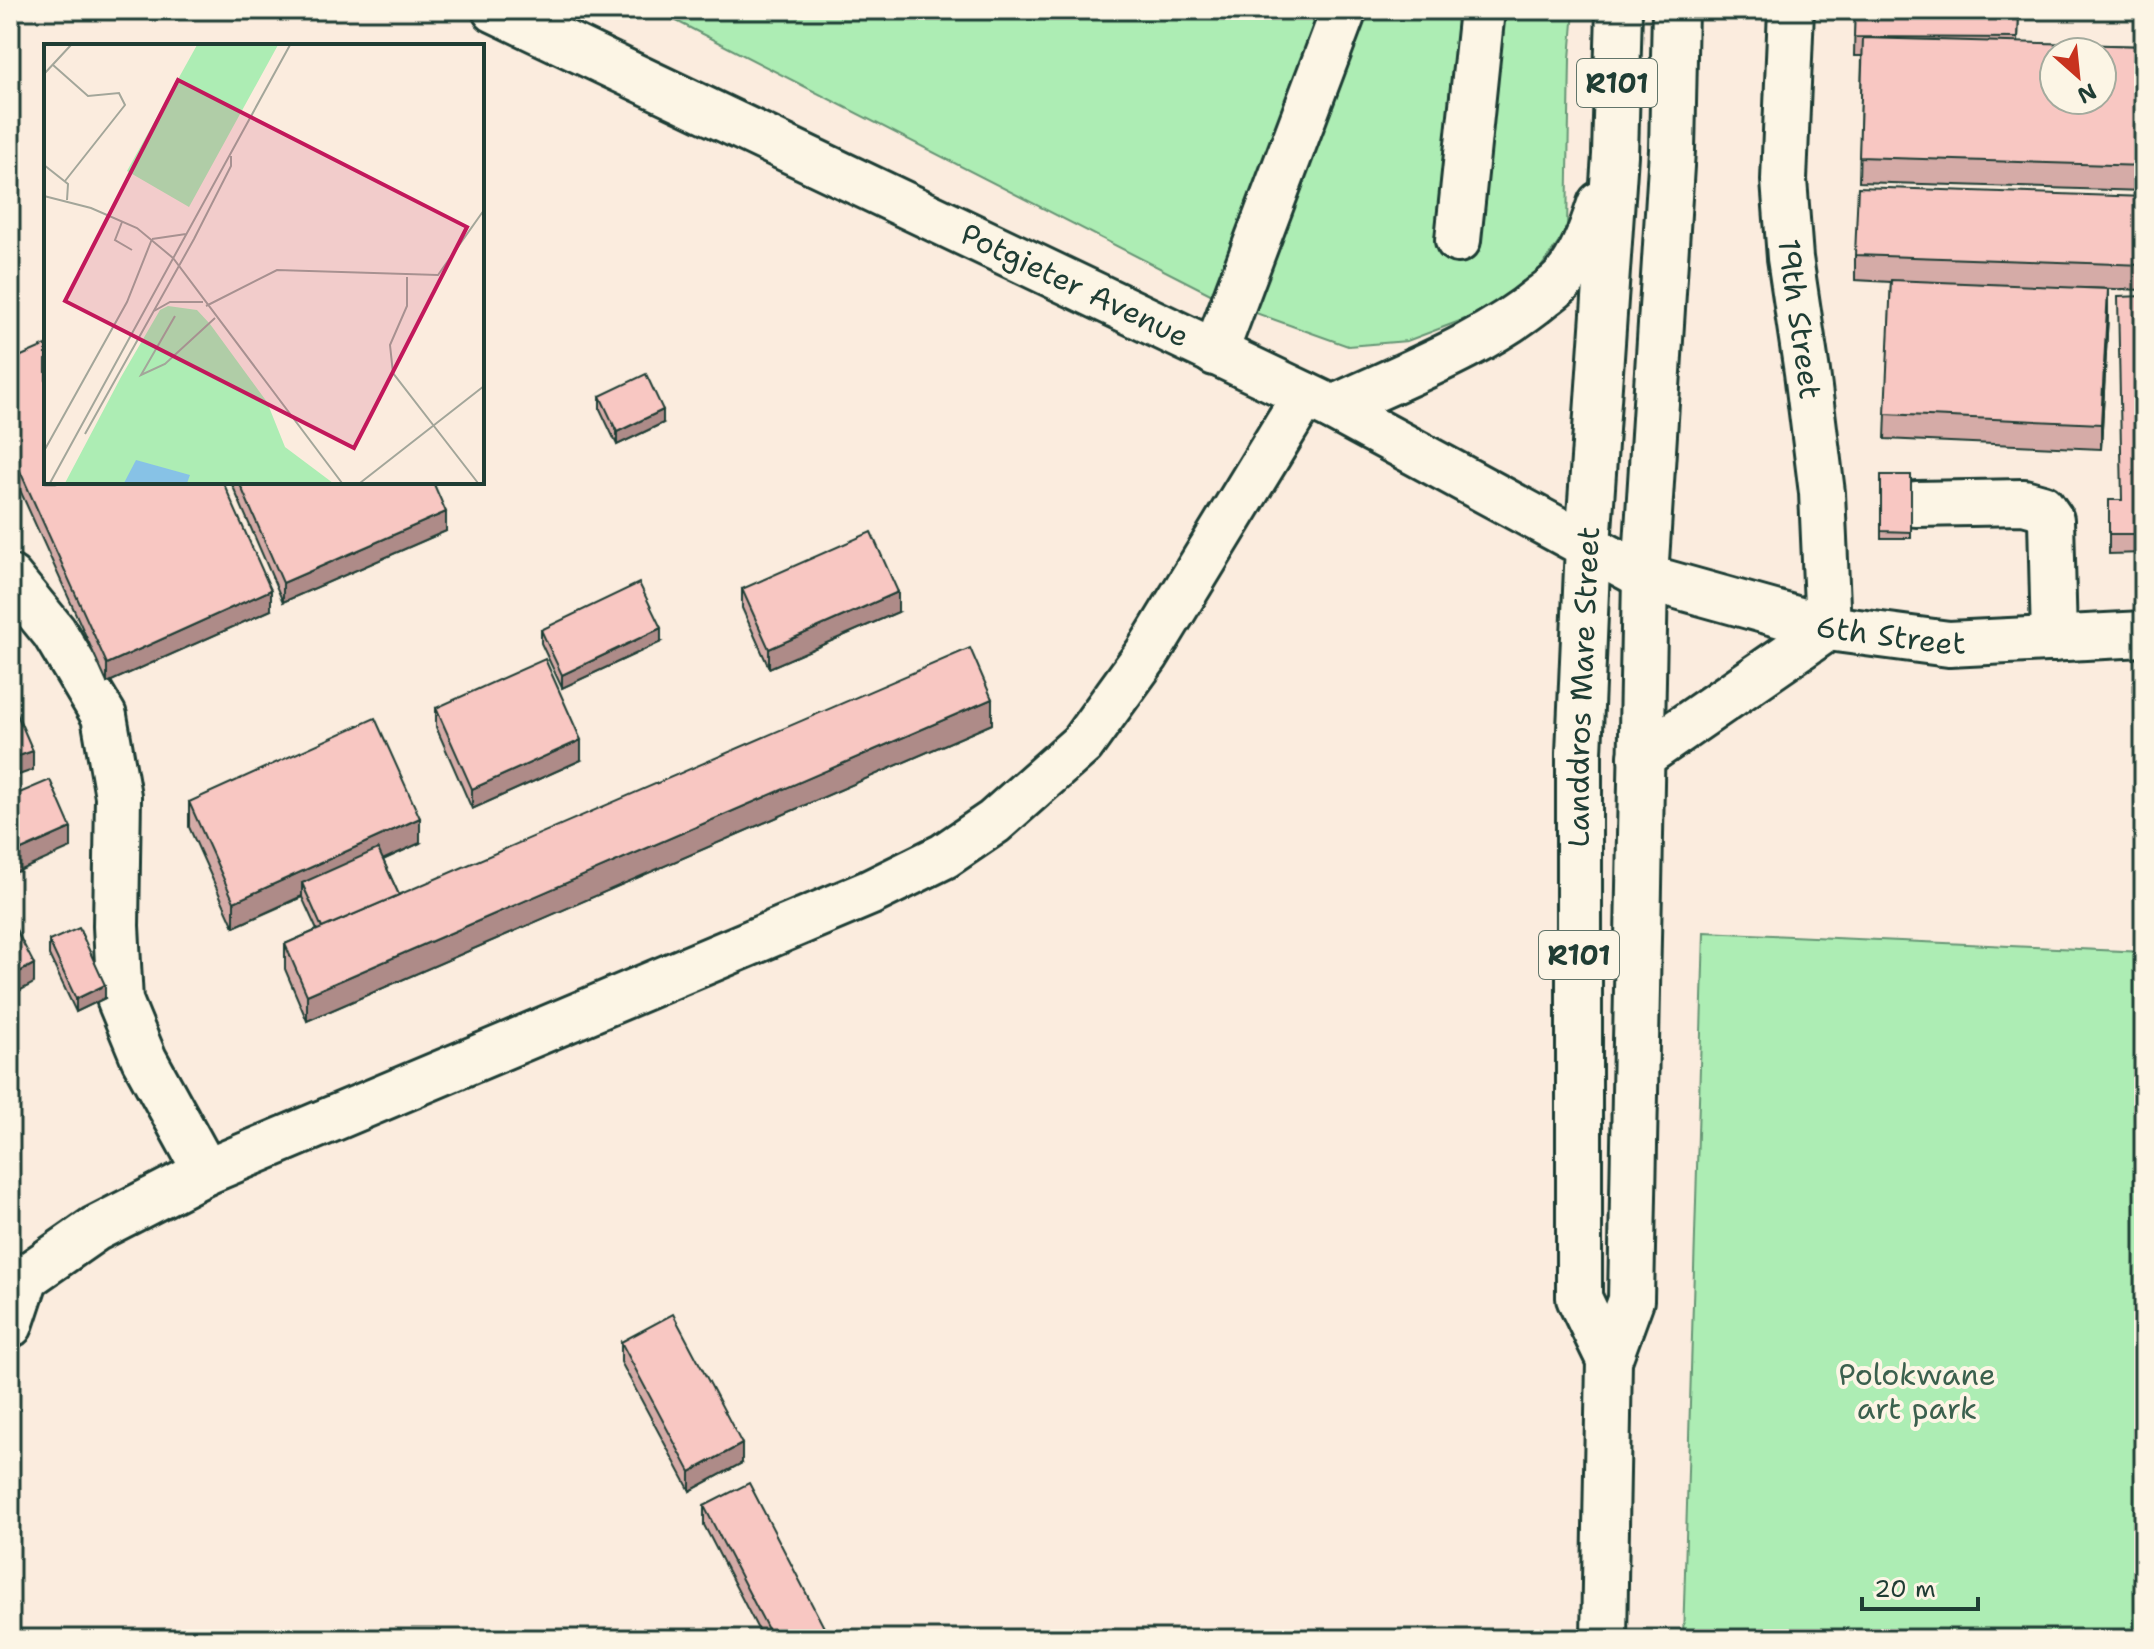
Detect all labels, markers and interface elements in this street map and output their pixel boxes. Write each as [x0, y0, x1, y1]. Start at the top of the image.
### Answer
north arrow [2038, 36, 2118, 116]
inset map [44, 44, 484, 484]
road number: R101 [1577, 59, 1657, 107]
text: N [2073, 76, 2101, 110]
street label: Potgieter Avenue [954, 213, 1196, 357]
street label: 19th Street [1769, 237, 1831, 402]
street label: Landdros Mare Street [1558, 525, 1609, 847]
street label: 6th Street [1811, 605, 1967, 664]
road number: R101 [1539, 931, 1619, 979]
park label: Polokwane art park [1838, 1354, 1996, 1429]
scale bar [1862, 1561, 1978, 1611]
text: 20 m [1874, 1573, 1936, 1605]

